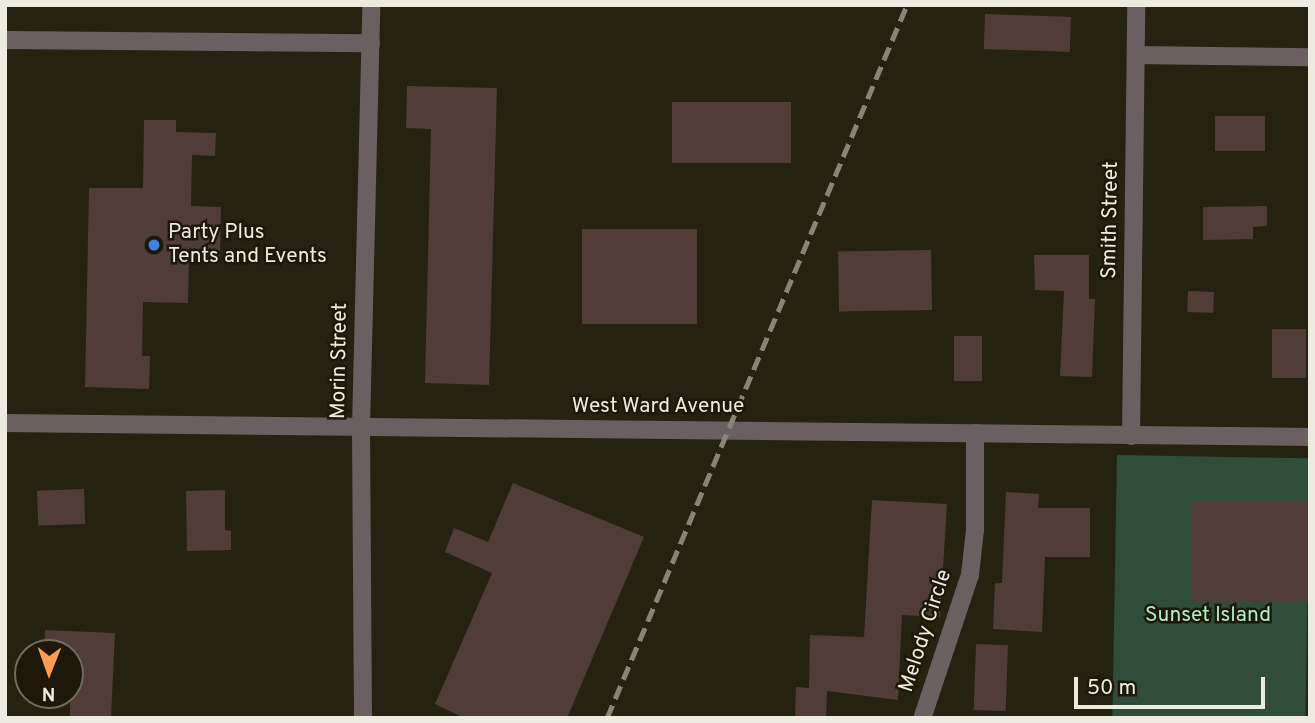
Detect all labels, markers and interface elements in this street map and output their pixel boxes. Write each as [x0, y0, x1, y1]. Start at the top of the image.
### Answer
street label: Smith Street [1097, 161, 1125, 279]
place label: Party Plus Tents and Events [168, 220, 327, 270]
marker: Party Plus Tents and Events [146, 237, 162, 253]
street label: Morin Street [326, 303, 354, 419]
street label: West Ward Avenue [571, 394, 745, 420]
street label: Melody Circle [894, 566, 958, 696]
park label: Sunset Island [1145, 603, 1271, 629]
north arrow [14, 639, 84, 709]
scale bar [1077, 664, 1268, 708]
text: 50 m [1087, 675, 1136, 702]
text: N [42, 681, 56, 705]

